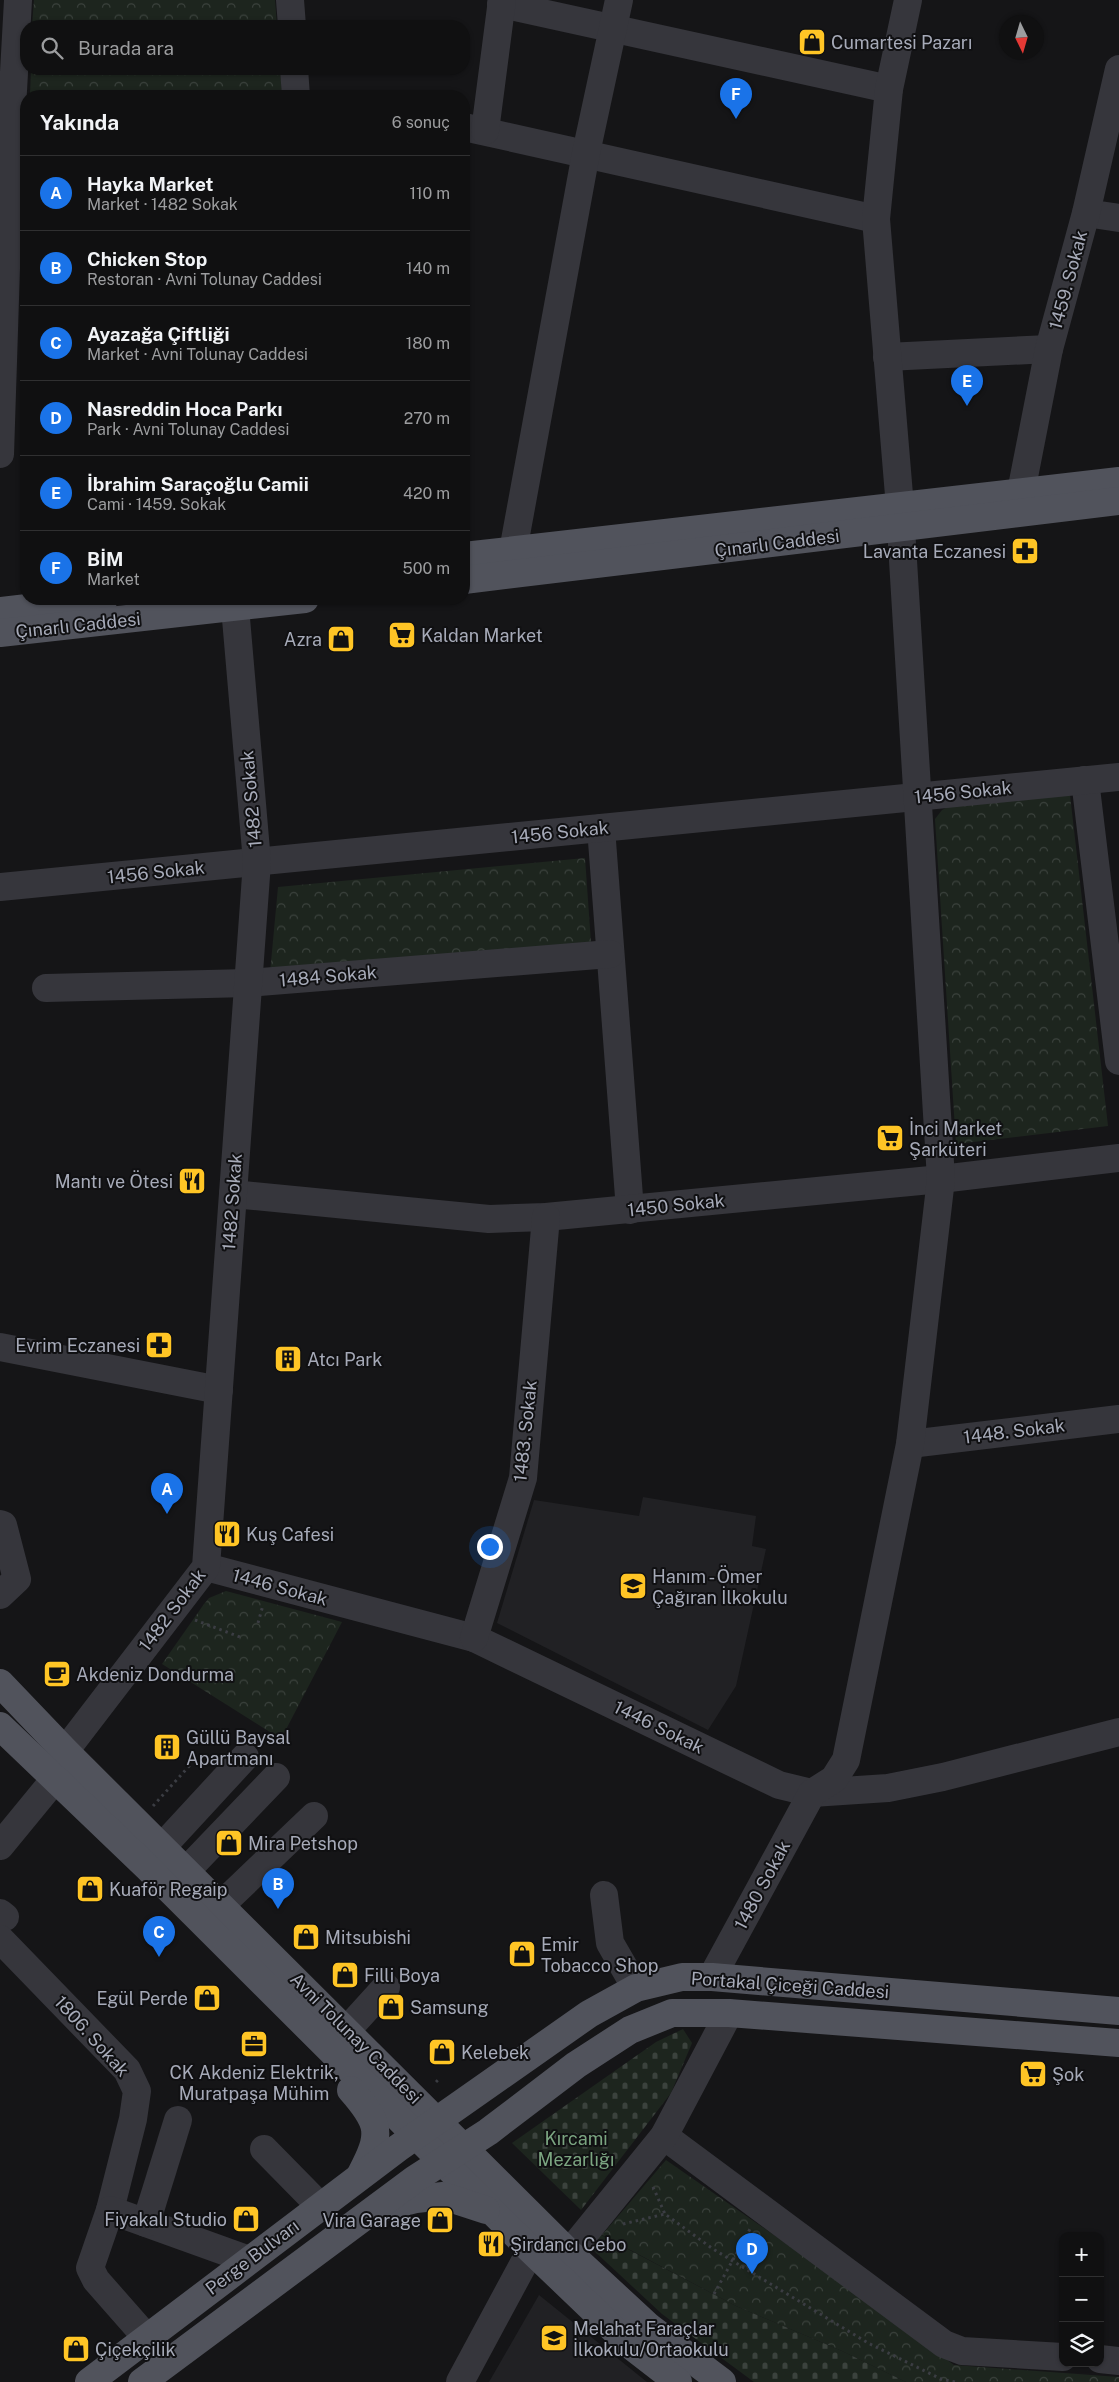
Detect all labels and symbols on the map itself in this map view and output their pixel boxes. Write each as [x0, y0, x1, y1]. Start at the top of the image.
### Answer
north arrow [999, 15, 1044, 60]
shop icon: Cumartesi Pazarı [797, 27, 827, 57]
place label: Cumartesi Pazarı [831, 32, 972, 53]
pin: F [720, 78, 752, 119]
street label: 1459. Sokak [1045, 228, 1091, 332]
pin: E [951, 365, 983, 406]
street label: Çınarlı Caddesi [713, 525, 841, 561]
pharmacy icon: Lavanta Eczanesi [1010, 536, 1040, 566]
place label: Lavanta Eczanesi [863, 541, 1006, 562]
street label: Çınarlı Caddesi [14, 608, 142, 642]
supermarket icon: Kaldan Market [387, 620, 417, 650]
shop icon: Azra [326, 624, 356, 654]
place label: Kaldan Market [421, 625, 543, 646]
place label: Azra [284, 629, 322, 650]
street label: 1482 Sokak [236, 749, 266, 849]
street label: 1456 Sokak [913, 776, 1013, 808]
street label: 1456 Sokak [510, 816, 610, 848]
street label: 1456 Sokak [106, 856, 206, 888]
street label: 1484 Sokak [278, 961, 378, 991]
place label: İnci Market Şarküteri [909, 1117, 1002, 1160]
supermarket icon: İnci Market Şarküteri [875, 1123, 905, 1153]
street label: 1482 Sokak [218, 1153, 246, 1251]
restaurant icon: Mantı ve Ötesi [177, 1166, 207, 1196]
place label: Mantı ve Ötesi [55, 1170, 173, 1192]
street label: 1450 Sokak [626, 1189, 726, 1221]
pharmacy icon: Evrim Eczanesi [144, 1330, 174, 1360]
place label: Evrim Eczanesi [15, 1335, 140, 1356]
building icon: Atcı Park [273, 1344, 303, 1374]
place label: Atcı Park [307, 1349, 382, 1370]
street label: 1483. Sokak [509, 1379, 541, 1483]
street label: 1448. Sokak [962, 1414, 1066, 1448]
pin: A [151, 1473, 183, 1514]
restaurant icon: Kuş Cafesi [212, 1519, 242, 1549]
place label: Kuş Cafesi [246, 1524, 334, 1545]
your location [477, 1534, 503, 1560]
street label: 1446 Sokak [230, 1564, 330, 1610]
street label: 1482 Sokak [134, 1565, 210, 1655]
place label: Hanım - Ömer Çağıran İlkokulu [652, 1565, 788, 1608]
school or university icon: Hanım - Ömer Çağıran İlkokulu [618, 1571, 648, 1601]
cafe icon: Akdeniz Dondurma [42, 1659, 72, 1689]
place label: Akdeniz Dondurma [76, 1664, 234, 1685]
street label: 1446 Sokak [610, 1696, 708, 1758]
place label: Güllü Baysal Apartmanı [186, 1727, 291, 1769]
building icon: Güllü Baysal Apartmanı [152, 1732, 182, 1762]
shop icon: Mira Petshop [214, 1828, 244, 1858]
place label: Mira Petshop [248, 1833, 358, 1854]
street label: 1480 Sokak [730, 1837, 794, 1933]
pin: B [262, 1868, 294, 1909]
shop icon: Kuaför Regaip [75, 1874, 105, 1904]
place label: Kuaför Regaip [109, 1879, 228, 1900]
pin: C [143, 1916, 175, 1957]
shop icon: Mitsubishi [291, 1922, 321, 1952]
place label: Mitsubishi [325, 1927, 411, 1948]
place label: Emir Tobacco Shop [541, 1934, 658, 1976]
shop icon: Emir Tobacco Shop [507, 1939, 537, 1969]
shop icon: Filli Boya [330, 1960, 360, 1990]
place label: Filli Boya [364, 1965, 440, 1986]
street label: Avni Tolunay Caddesi [286, 1968, 426, 2108]
street label: Portakal Çiceği Caddesi [690, 1968, 890, 2002]
shop icon: Egül Perde [192, 1983, 222, 2013]
place label: Egül Perde [96, 1988, 188, 2009]
street label: 1806. Sokak [50, 1991, 134, 2081]
shop icon: Samsung [376, 1992, 406, 2022]
place label: Samsung [410, 1997, 489, 2018]
office icon: CK Akdeniz Elektrik, Muratpaşa Mühim [239, 2029, 269, 2059]
shop icon: Kelebek [427, 2037, 457, 2067]
place label: Kelebek [461, 2042, 529, 2063]
supermarket icon: Şok [1018, 2059, 1048, 2089]
place label: CK Akdeniz Elektrik, Muratpaşa Mühim [169, 2062, 339, 2104]
place label: Şok [1052, 2064, 1084, 2085]
park label: Kırcami Mezarlığı [538, 2128, 614, 2170]
shop icon: Fiyakalı Studio [231, 2204, 261, 2234]
shop icon: Vira Garage [425, 2205, 455, 2235]
place label: Fiyakalı Studio [104, 2209, 227, 2230]
place label: Vira Garage [323, 2210, 421, 2231]
street label: Perge Bulvarı [201, 2215, 303, 2299]
restaurant icon: Şirdancı Cebo [476, 2229, 506, 2259]
pin: D [736, 2233, 768, 2274]
place label: Şirdancı Cebo [510, 2234, 626, 2255]
place label: Melahat Faraçlar İlkokulu/Ortaokulu [573, 2318, 729, 2360]
school or university icon: Melahat Faraçlar İlkokulu/Ortaokulu [539, 2323, 569, 2353]
shop icon: Çiçekçilik [61, 2334, 91, 2364]
place label: Çiçekçilik [95, 2339, 176, 2360]

